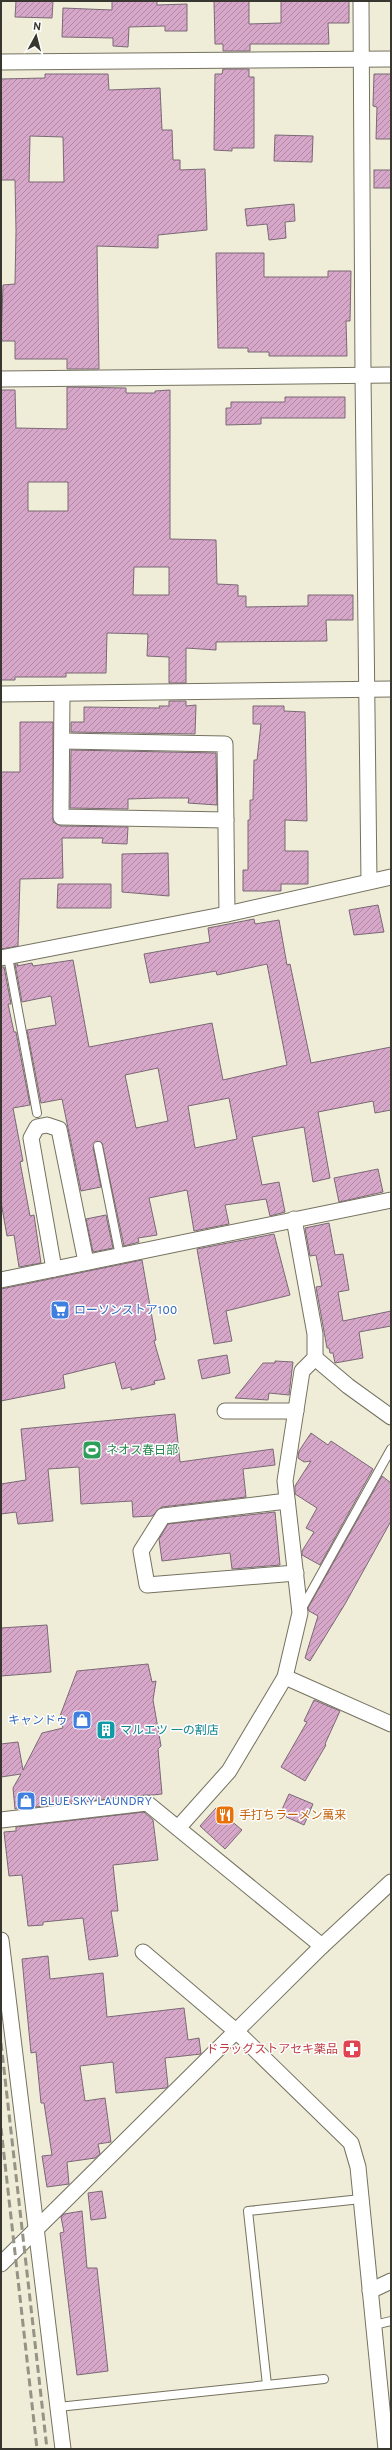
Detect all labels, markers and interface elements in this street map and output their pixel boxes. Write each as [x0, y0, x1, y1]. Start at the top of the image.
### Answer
north arrow [16, 16, 56, 56]
text: N [32, 20, 42, 34]
supermarket icon: ローソンストア100 [49, 1299, 71, 1321]
place label: ローソンストア100 [74, 1303, 178, 1319]
sports icon: ネオス春日部 [81, 1439, 103, 1461]
place label: ネオス春日部 [106, 1443, 178, 1459]
shop icon: キャンドゥ [71, 1709, 93, 1731]
place label: キャンドゥ [8, 1713, 68, 1729]
building icon: マルエツ 一の割店 [95, 1719, 117, 1741]
place label: マルエツ 一の割店 [120, 1723, 219, 1739]
shop icon: BLUE SKY LAUNDRY [15, 1790, 37, 1812]
place label: BLUE SKY LAUNDRY [40, 1794, 152, 1810]
restaurant icon: 手打ちラーメン萬来 [214, 1804, 236, 1826]
place label: 手打ちラーメン萬来 [239, 1808, 347, 1824]
pharmacy icon: ドラッグストアセキ薬品 [341, 2038, 363, 2060]
place label: ドラッグストアセキ薬品 [206, 2042, 338, 2058]

